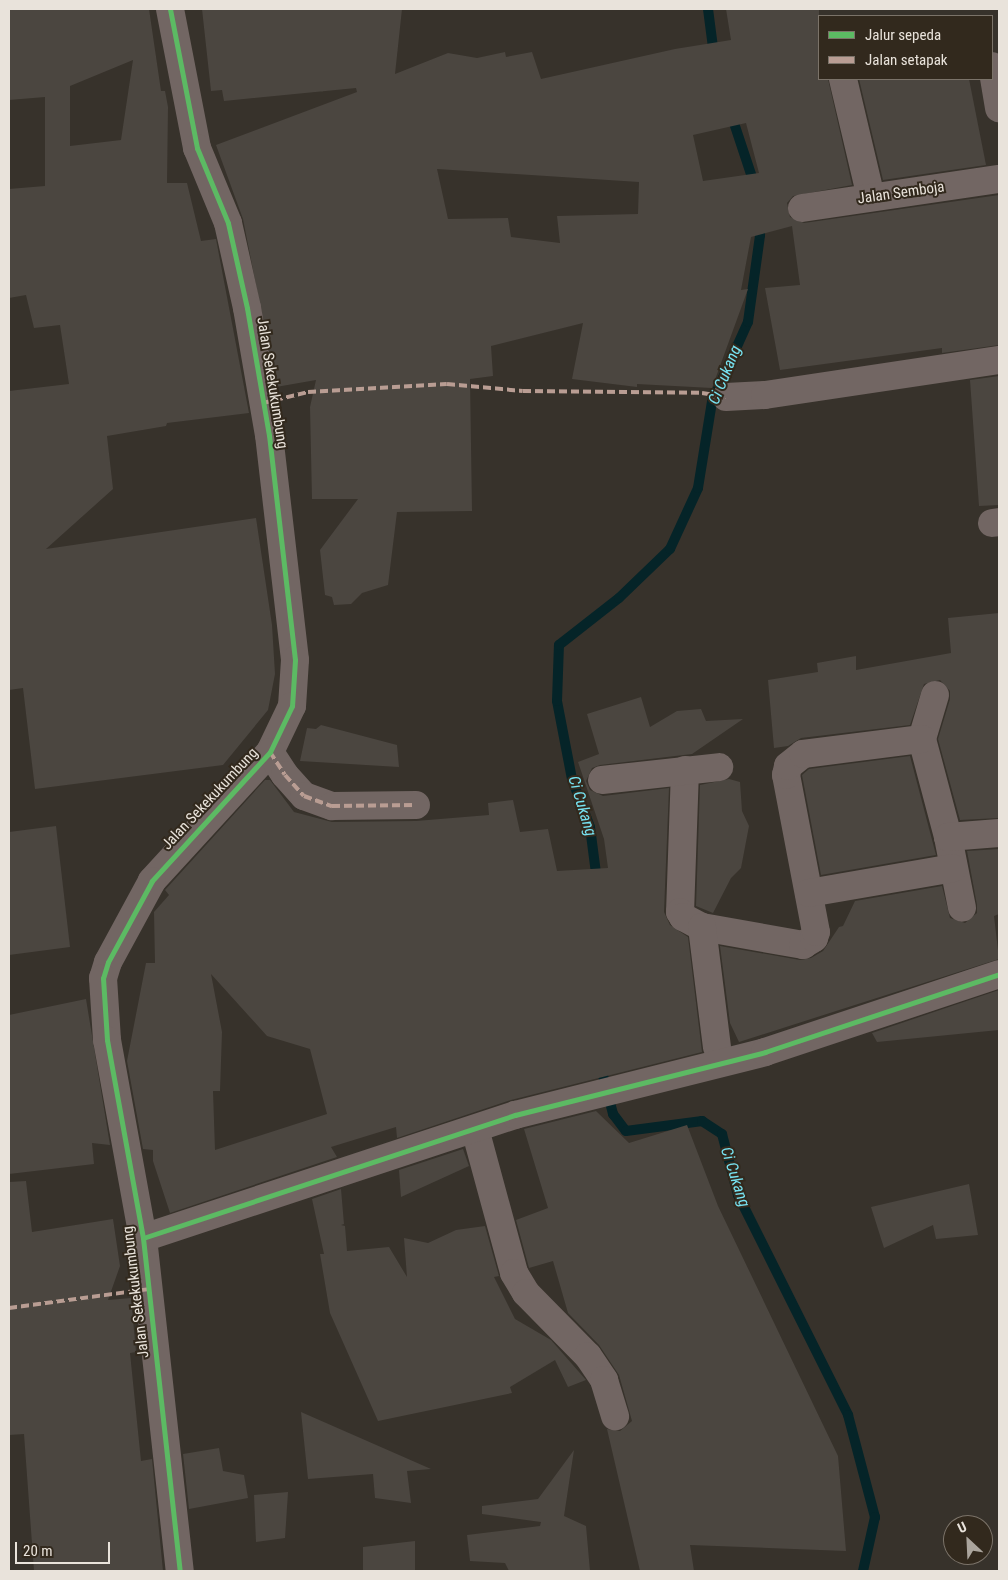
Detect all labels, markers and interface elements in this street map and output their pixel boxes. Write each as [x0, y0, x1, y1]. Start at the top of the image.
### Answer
legend [818, 15, 993, 80]
text: Jalur sepeda [865, 26, 941, 44]
text: Jalan setapak [865, 51, 948, 69]
street label: Jalan Semboja [856, 178, 946, 208]
street label: Jalan Sekekukumbung [253, 316, 291, 450]
water label: Ci Cukang [705, 343, 745, 407]
street label: Jalan Sekekukumbung [158, 744, 262, 854]
water label: Ci Cukang [564, 774, 600, 838]
water label: Ci Cukang [716, 1145, 754, 1209]
street label: Jalan Sekekukumbung [119, 1225, 153, 1359]
north arrow [943, 1515, 993, 1565]
text: U [955, 1518, 969, 1536]
scale bar [18, 1532, 112, 1564]
text: 20 m [23, 1542, 53, 1560]

